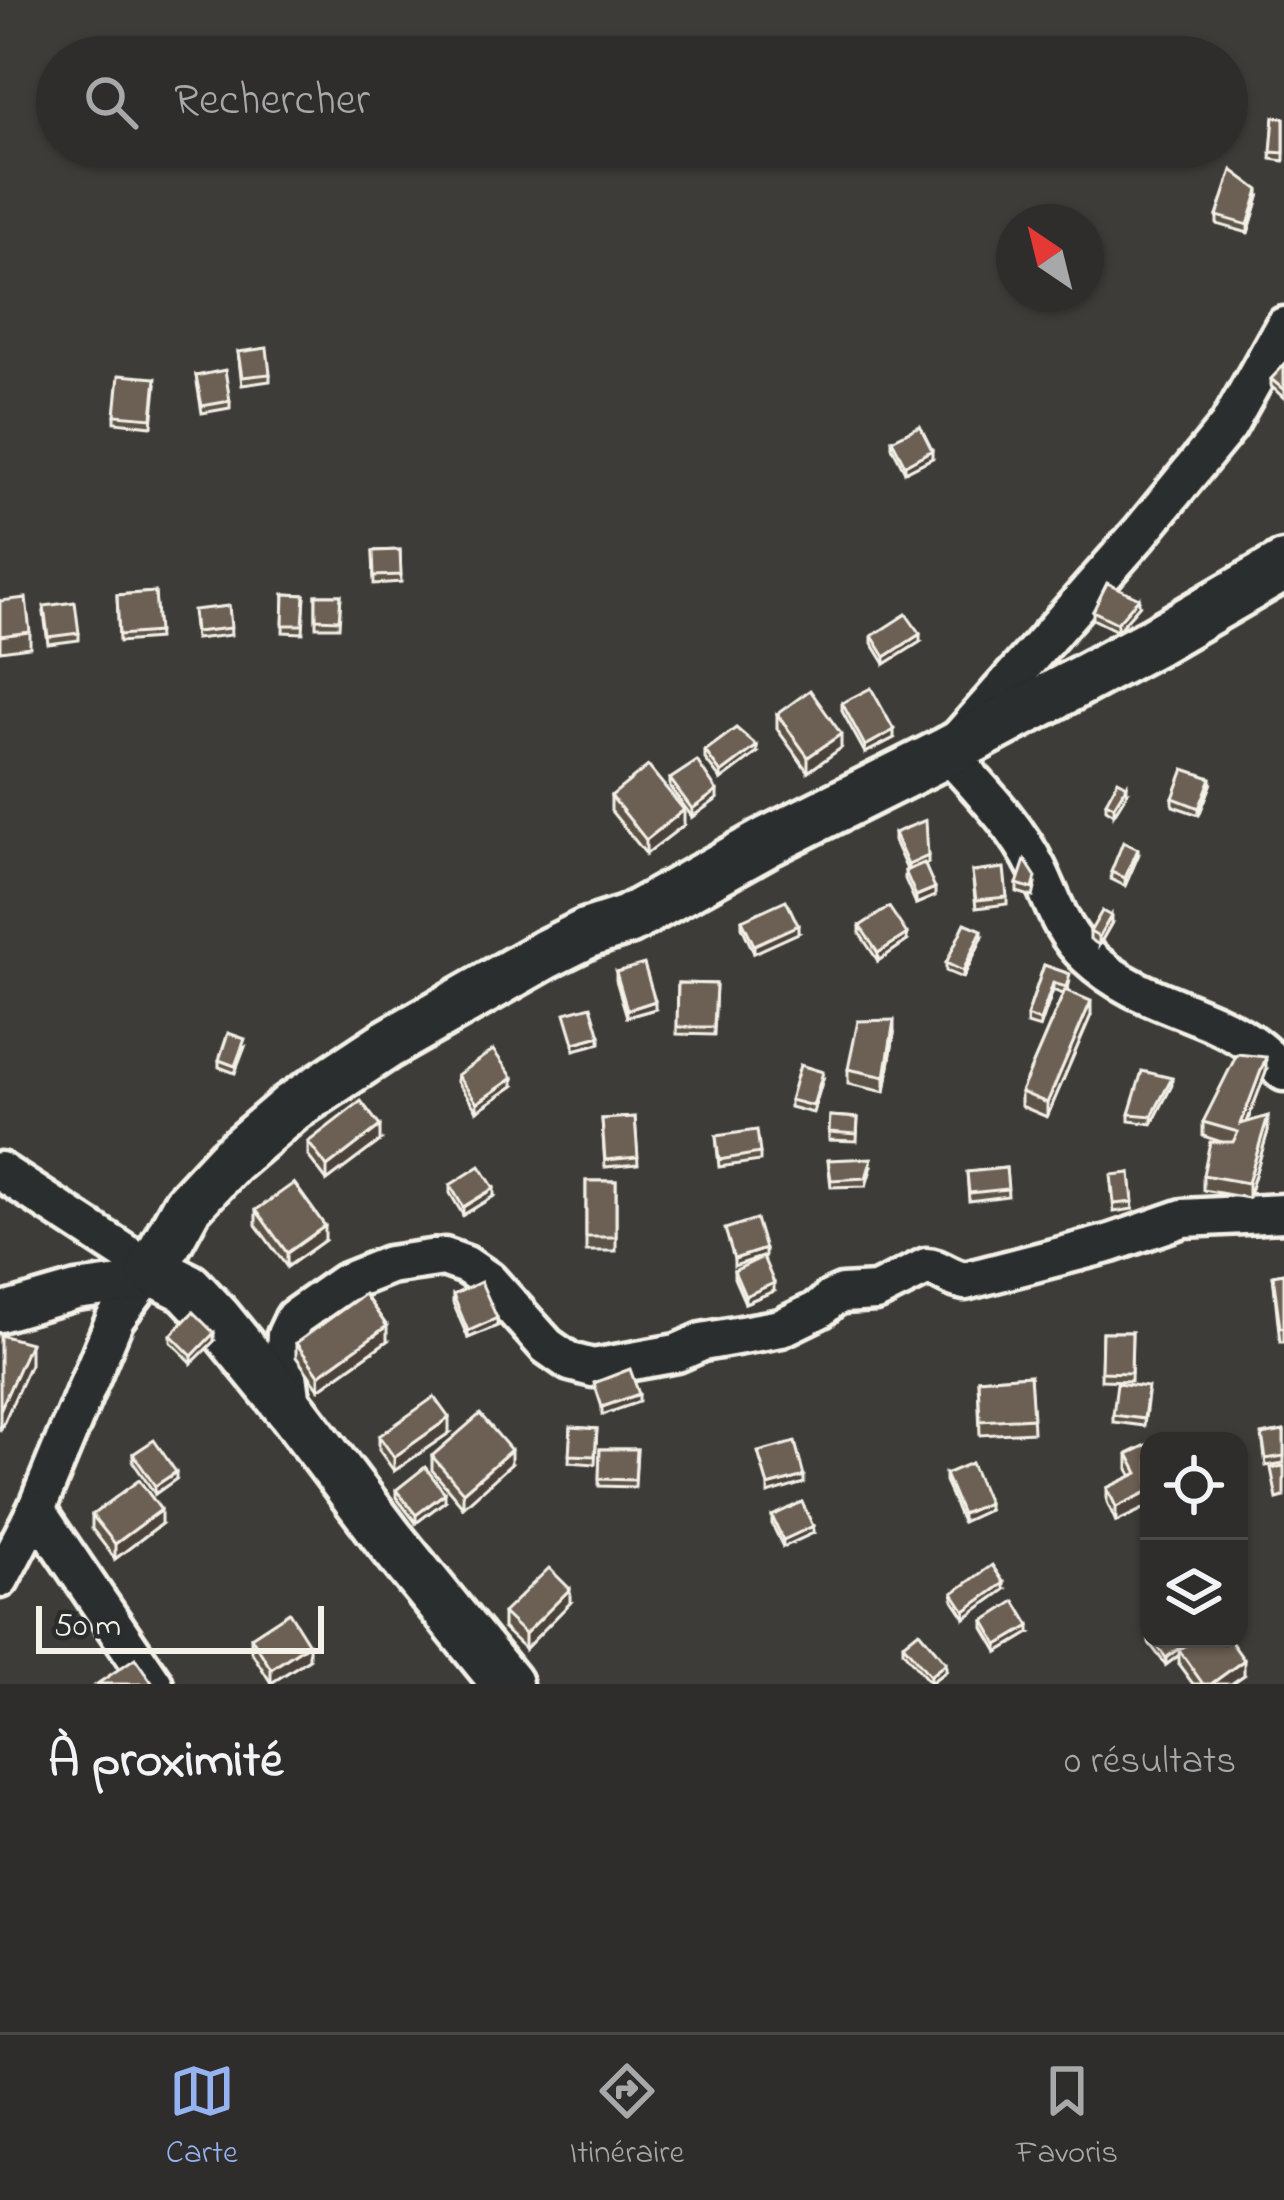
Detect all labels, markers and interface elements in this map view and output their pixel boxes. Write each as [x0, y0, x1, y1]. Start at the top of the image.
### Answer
search box [36, 36, 1248, 168]
icon: search [78, 69, 144, 135]
text: Rechercher [174, 69, 370, 135]
north arrow [996, 204, 1104, 312]
map controls [1140, 1432, 1248, 1648]
button: locate [1140, 1432, 1248, 1540]
button: layers [1140, 1540, 1248, 1648]
scale bar [36, 1600, 324, 1653]
text: 50 m [54, 1603, 121, 1651]
text: À proximité [48, 1725, 283, 1800]
text: 0 résultats [1064, 1734, 1236, 1791]
tab: Carte [166, 2058, 238, 2178]
tab: Itinéraire [570, 2058, 684, 2178]
tab: Favoris [1016, 2058, 1118, 2178]

